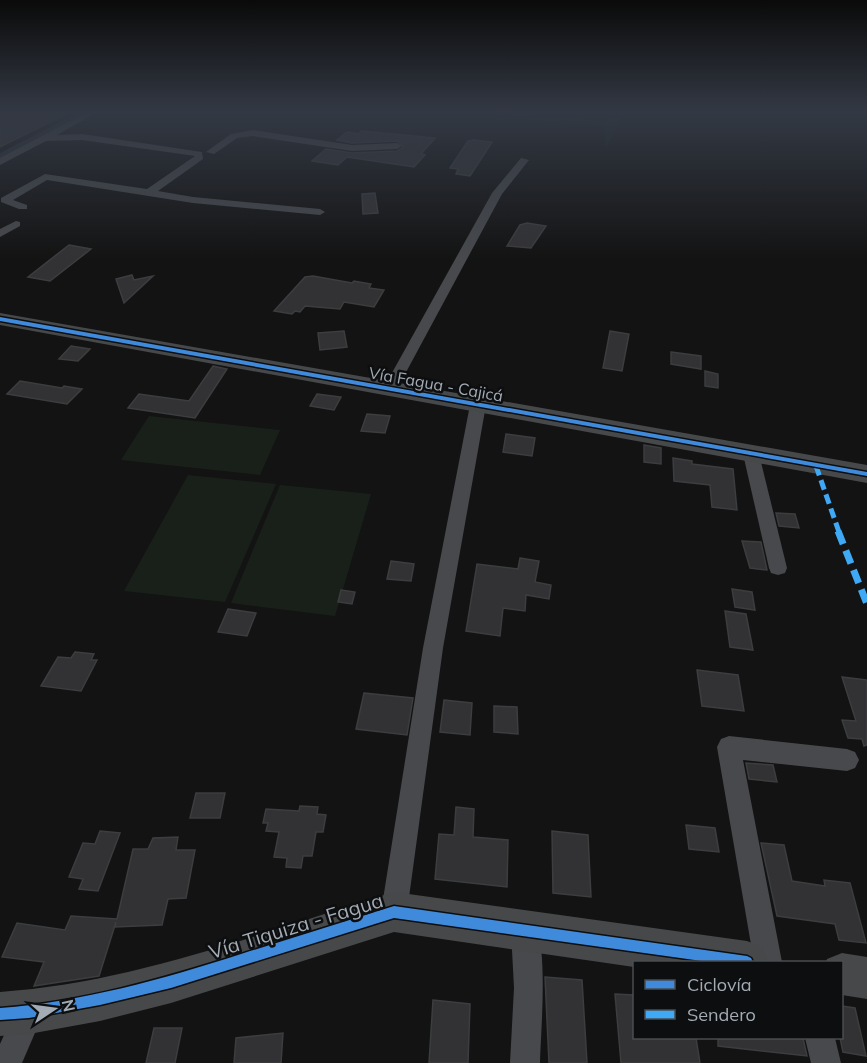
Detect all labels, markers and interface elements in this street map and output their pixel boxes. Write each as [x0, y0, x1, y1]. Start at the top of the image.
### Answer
street label: Vía Fagua - Cajicá [367, 362, 505, 406]
street label: Vía Tiquiza - Fagua [206, 887, 386, 964]
legend [633, 961, 843, 1039]
text: Ciclovía [687, 973, 752, 996]
north arrow [24, 979, 84, 1039]
text: N [58, 997, 80, 1014]
text: Sendero [687, 1003, 756, 1026]

